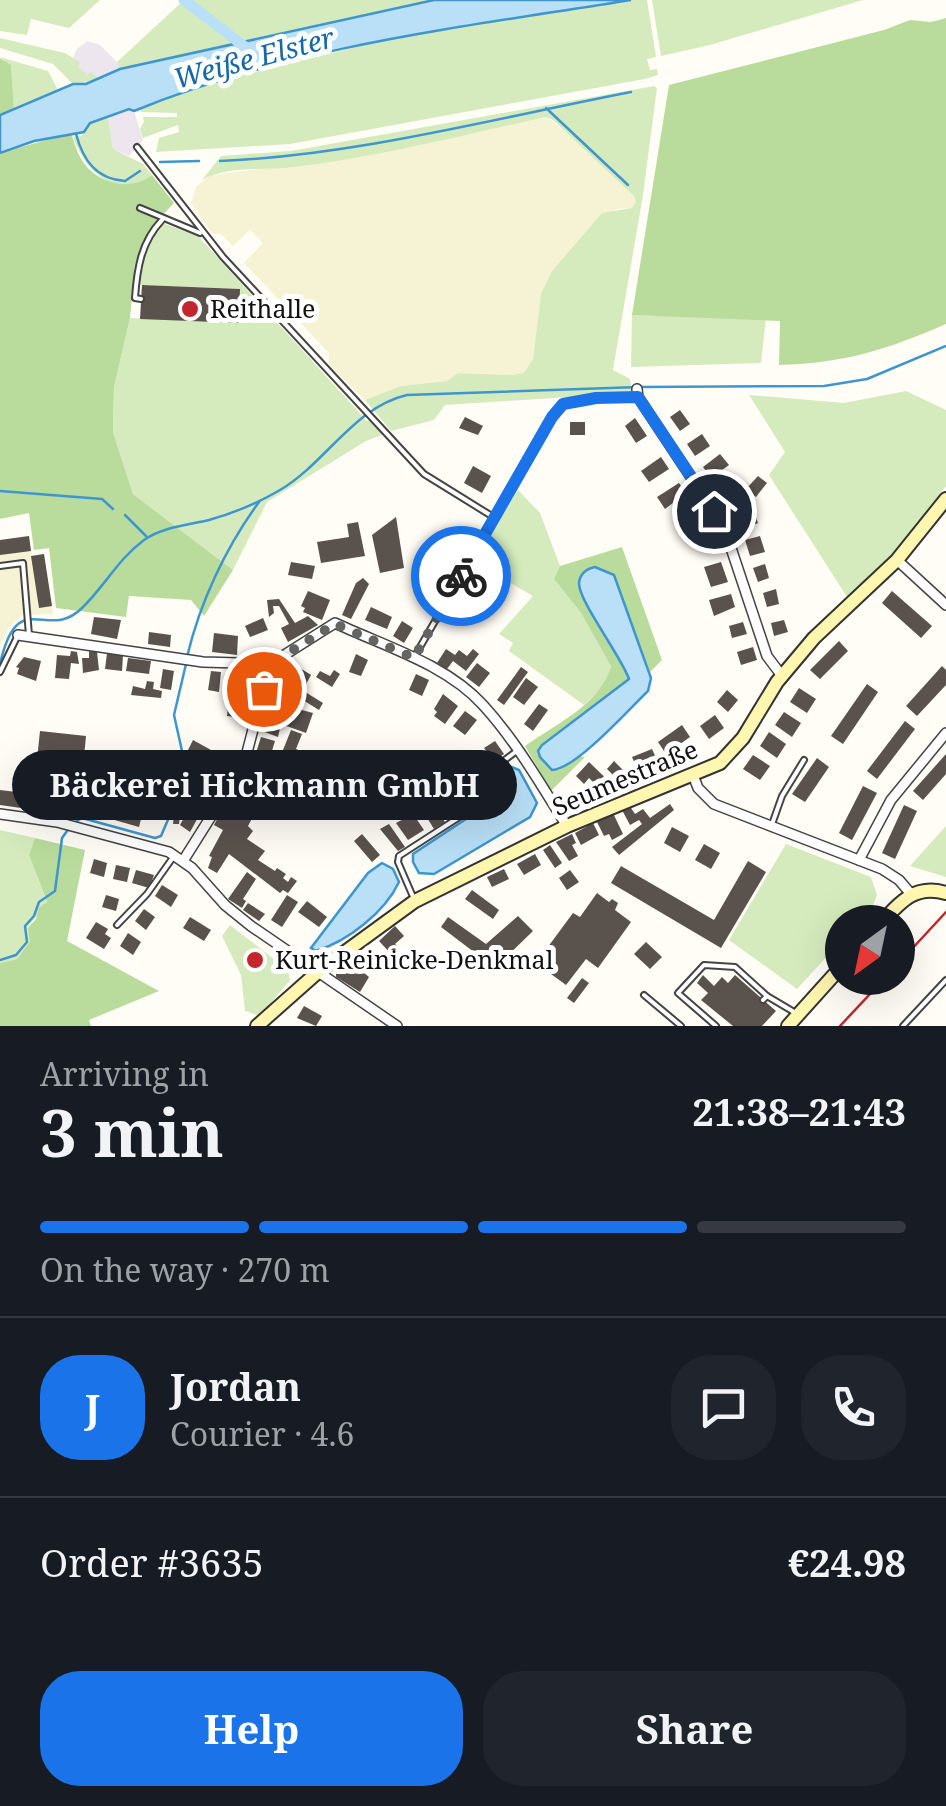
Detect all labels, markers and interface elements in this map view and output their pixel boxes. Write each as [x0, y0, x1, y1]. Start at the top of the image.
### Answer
water label: Weiße Elster [169, 17, 339, 97]
place label: Reithalle [210, 291, 315, 325]
marker: Reithalle [179, 298, 201, 320]
pin [672, 469, 757, 554]
icon: home [687, 484, 742, 539]
courier [411, 526, 511, 626]
icon: bike [434, 549, 489, 604]
pin [222, 647, 307, 732]
icon: bag [237, 662, 292, 717]
street label: Seumestraße [547, 731, 703, 823]
callout: Bäckerei Hickmann GmbH [11, 749, 516, 819]
text: Bäckerei Hickmann GmbH [50, 763, 479, 806]
north arrow [825, 905, 915, 995]
map controls [825, 905, 915, 995]
place label: Kurt-Reinicke-Denkmal [275, 942, 554, 976]
marker: Kurt-Reinicke-Denkmal [244, 949, 266, 971]
text: Arriving in [40, 1052, 209, 1095]
text: 21:38–21:43 [692, 1085, 906, 1137]
text: 3 min [40, 1088, 224, 1176]
text: On the way · 270 m [40, 1248, 330, 1291]
button: chat [671, 1355, 776, 1460]
button: phone [801, 1355, 906, 1460]
text: Jordan [170, 1360, 301, 1412]
text: J [85, 1381, 100, 1433]
text: Courier · 4.6 [170, 1412, 354, 1455]
text: Order #3635 [40, 1536, 264, 1588]
text: €24.98 [788, 1536, 906, 1588]
button: Help [40, 1671, 463, 1786]
button: Share [483, 1671, 906, 1786]

